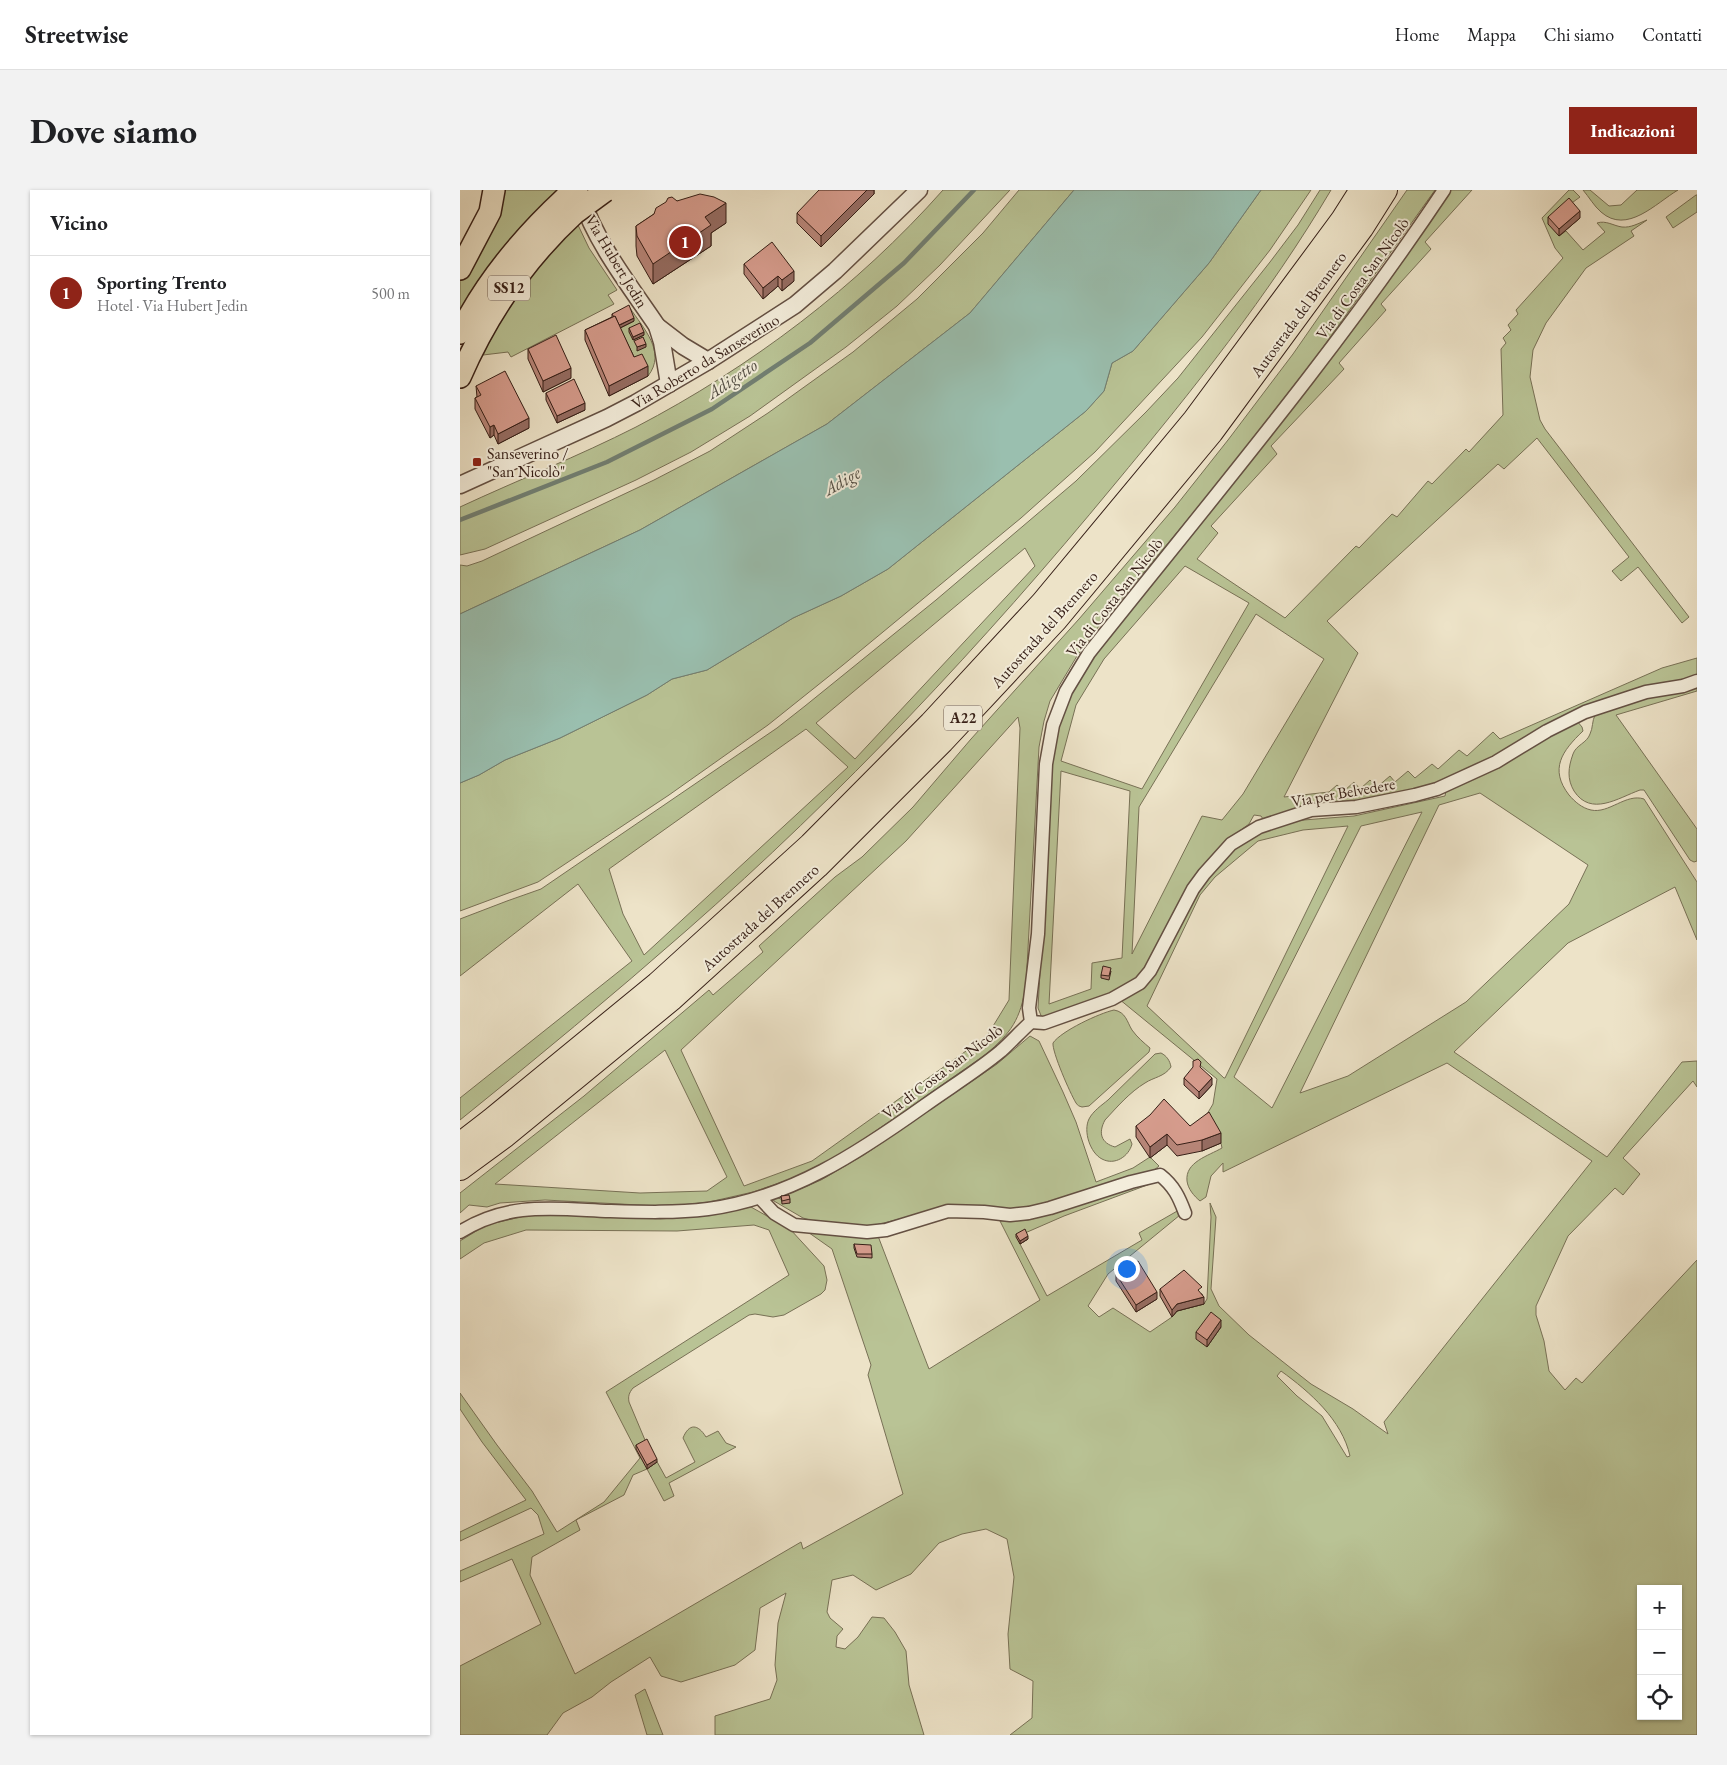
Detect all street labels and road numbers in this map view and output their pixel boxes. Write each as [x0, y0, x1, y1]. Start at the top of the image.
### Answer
street label: Via Hubert Jedin [580, 211, 653, 312]
street label: Via di Costa San Nicolò [1311, 213, 1414, 343]
street label: Autostrada del Brennero [1245, 247, 1351, 382]
road number: SS12 [488, 276, 530, 300]
street label: Via Roberto da Sanseverino [627, 309, 783, 414]
street label: Via di Costa San Nicolò [1061, 533, 1168, 661]
street label: Autostrada del Brennero [985, 566, 1103, 693]
road number: A22 [944, 706, 982, 730]
street label: Via per Belvedere [1290, 773, 1397, 812]
street label: Autostrada del Brennero [697, 859, 823, 976]
street label: Via di Costa San Nicolò [878, 1019, 1007, 1124]

